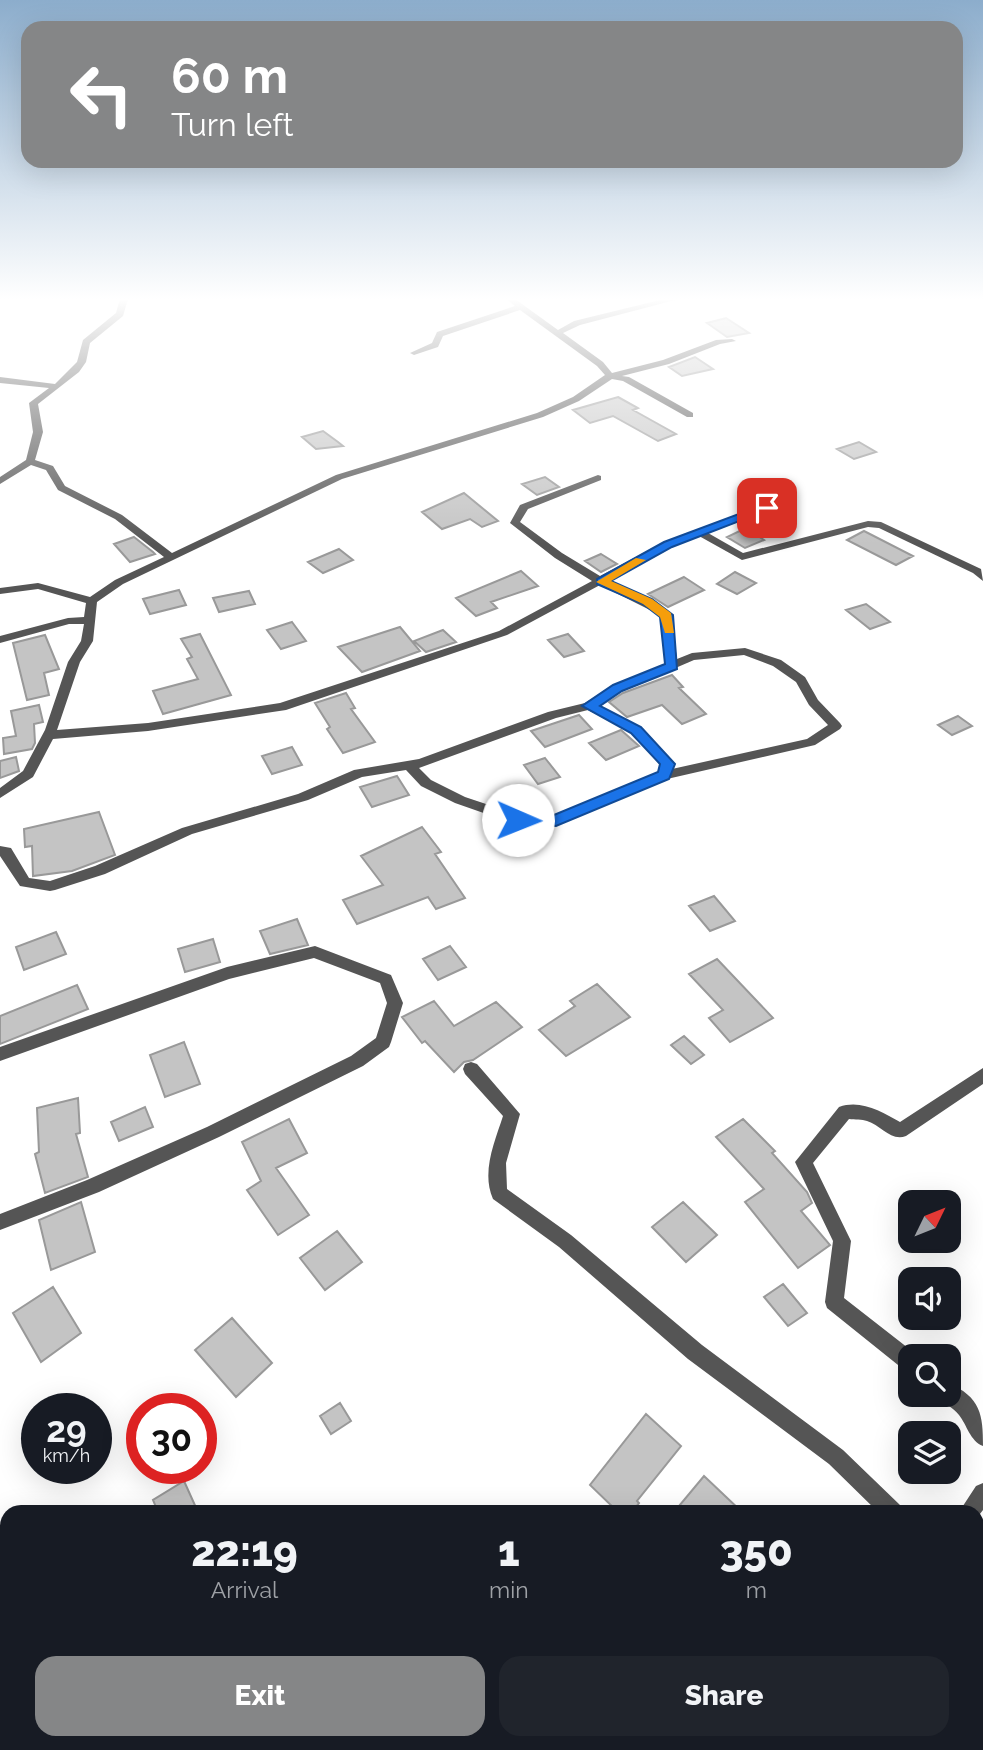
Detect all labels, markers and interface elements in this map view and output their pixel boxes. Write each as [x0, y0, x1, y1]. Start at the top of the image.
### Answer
text: 60 m [171, 47, 288, 104]
icon: left [56, 49, 147, 140]
text: Turn left [171, 106, 293, 143]
pin [737, 478, 797, 538]
icon: arrive [748, 489, 786, 527]
position arrow [481, 783, 555, 857]
north arrow [898, 1190, 961, 1253]
map controls [898, 1190, 961, 1484]
button: sound [898, 1267, 961, 1330]
button: search [898, 1344, 961, 1407]
speed limit sign: 30 [126, 1393, 217, 1484]
text: 29 [46, 1409, 87, 1450]
button: layers [898, 1421, 961, 1484]
text: km/h [43, 1445, 90, 1466]
text: 22:19 [191, 1527, 298, 1576]
text: 1 [498, 1527, 520, 1576]
text: 350 [720, 1527, 793, 1576]
text: Arrival [211, 1576, 278, 1603]
text: min [489, 1576, 529, 1603]
text: m [746, 1576, 767, 1603]
button: Exit [35, 1656, 485, 1736]
button: Share [499, 1656, 949, 1736]

